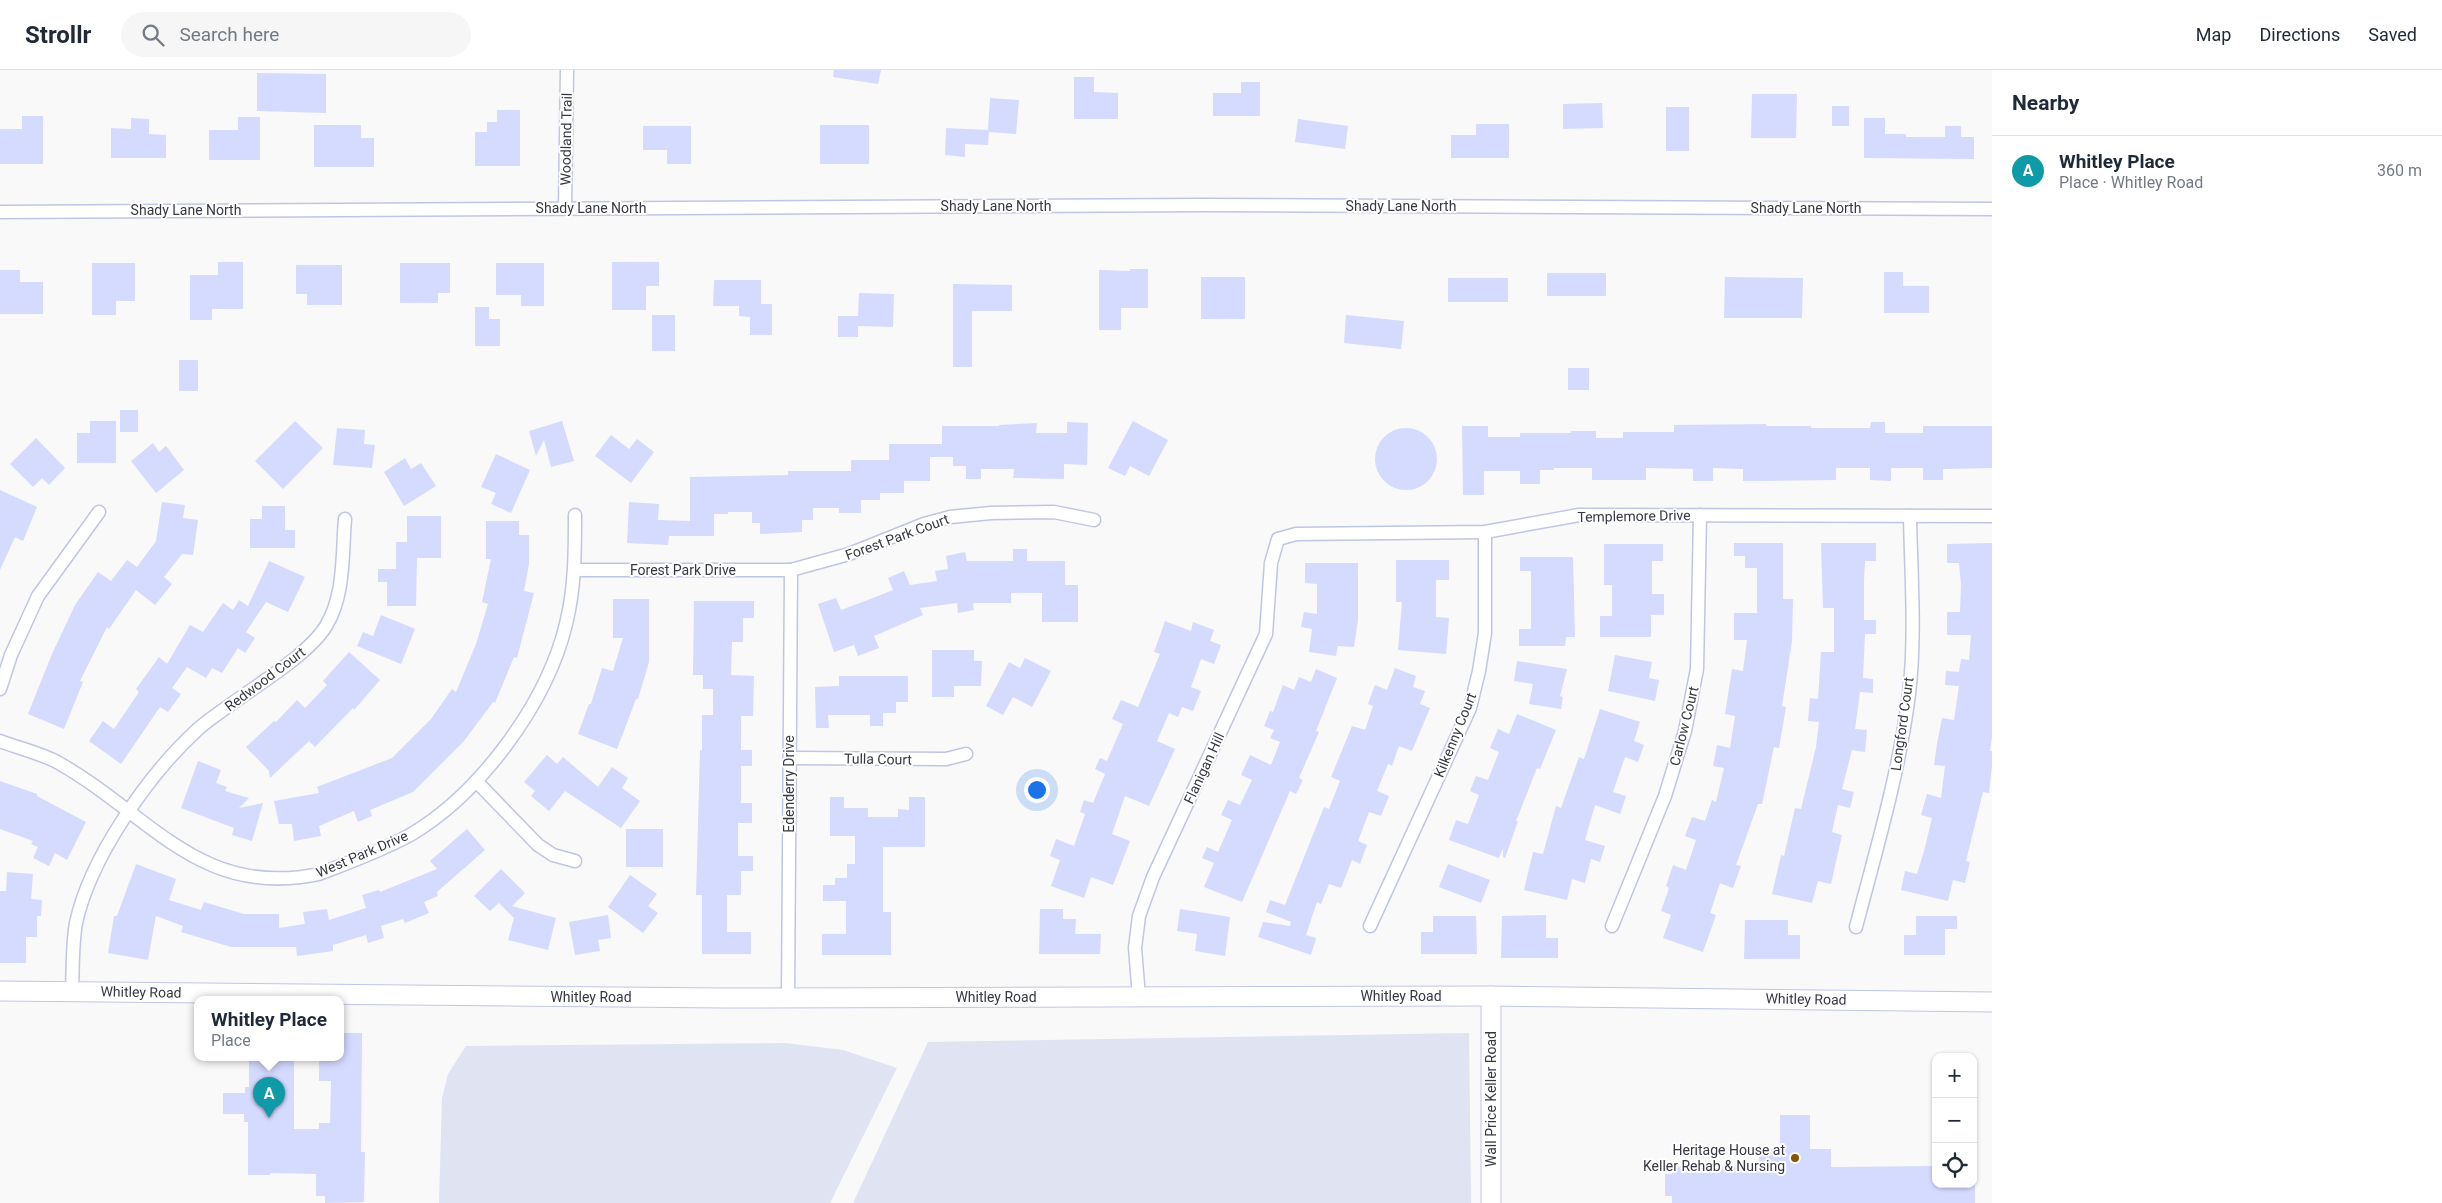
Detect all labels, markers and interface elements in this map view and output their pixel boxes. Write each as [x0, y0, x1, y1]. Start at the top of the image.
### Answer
search box [121, 12, 471, 57]
text: Strollr [25, 21, 91, 49]
icon: search [139, 21, 167, 49]
text: Search here [179, 23, 279, 46]
text: Map [2196, 24, 2231, 45]
text: Directions [2259, 24, 2340, 45]
text: Saved [2368, 24, 2417, 45]
text: Nearby [2012, 91, 2079, 115]
street label: Woodland Trail [557, 93, 575, 185]
text: Whitley Place [2059, 150, 2175, 173]
text: A [2023, 161, 2033, 180]
text: 360 m [2377, 161, 2422, 180]
text: Place · Whitley Road [2059, 173, 2203, 192]
street label: Shady Lane North [941, 198, 1051, 214]
street label: Shady Lane North [1346, 198, 1456, 214]
street label: Shady Lane North [536, 200, 646, 216]
street label: Shady Lane North [1751, 200, 1861, 216]
street label: Shady Lane North [131, 202, 241, 218]
street label: Templemore Drive [1577, 507, 1691, 525]
street label: Forest Park Court [843, 511, 951, 563]
street label: Forest Park Drive [630, 562, 736, 578]
street label: Redwood Court [222, 643, 309, 714]
street label: Longford Court [1888, 676, 1917, 772]
street label: Carlow Court [1666, 684, 1702, 767]
street label: Kilkenny Court [1431, 690, 1479, 780]
street label: Flanigan Hill [1181, 730, 1227, 806]
street label: Edenderry Drive [781, 735, 797, 833]
street label: Tulla Court [844, 750, 912, 768]
your location [1024, 777, 1050, 803]
street label: West Park Drive [314, 827, 410, 881]
street label: Whitley Road [100, 983, 182, 1001]
street label: Whitley Road [1360, 988, 1442, 1004]
street label: Whitley Road [550, 989, 632, 1005]
street label: Whitley Road [955, 989, 1037, 1005]
street label: Whitley Road [1765, 990, 1847, 1008]
popup [194, 996, 344, 1061]
text: Whitley Place [211, 1008, 327, 1031]
text: Place [211, 1031, 251, 1050]
street label: Wall Price Keller Road [1483, 1031, 1499, 1167]
map controls [1932, 1053, 1977, 1188]
button: + [1932, 1053, 1977, 1098]
pin: A [253, 1077, 285, 1118]
button: − [1932, 1098, 1977, 1143]
place label: Heritage House at Keller Rehab & Nursing [1643, 1142, 1785, 1174]
button: locate [1932, 1143, 1977, 1188]
marker: Heritage House at Keller Rehab & Nursing [1789, 1152, 1801, 1164]

